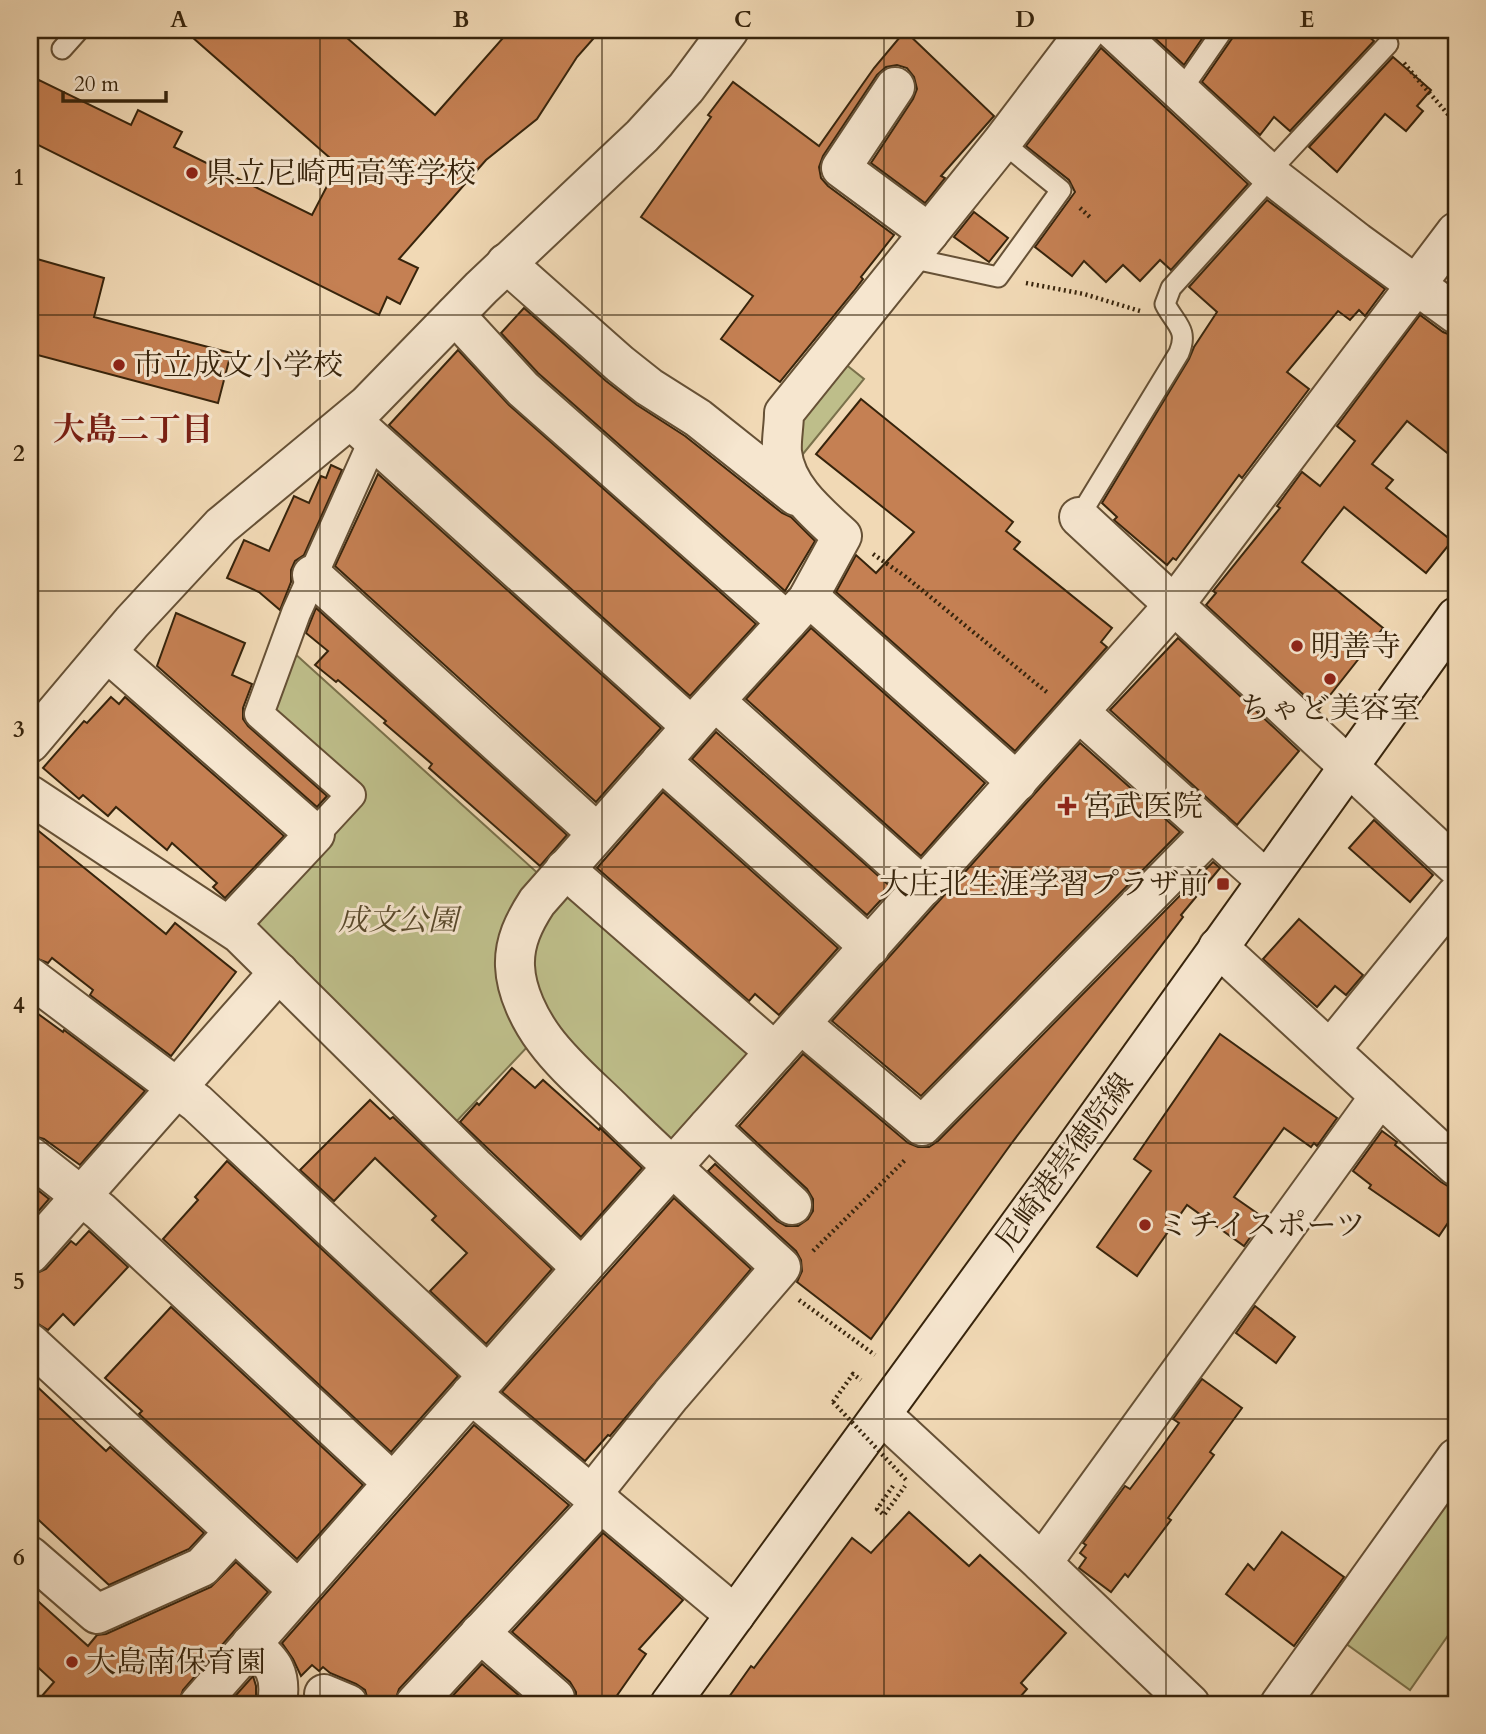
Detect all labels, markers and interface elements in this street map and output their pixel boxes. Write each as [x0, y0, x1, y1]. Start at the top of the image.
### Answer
text: A [170, 4, 188, 35]
text: B [453, 4, 469, 35]
text: C [734, 4, 752, 35]
text: D [1015, 4, 1035, 35]
text: E [1300, 4, 1314, 35]
scale bar [63, 60, 166, 104]
text: 20 m [74, 70, 119, 99]
place label: 県立尼崎西高等学校 [206, 153, 476, 194]
text: 1 [13, 162, 25, 193]
marker: 県立尼崎西高等学校 [184, 165, 200, 181]
place label: 市立成文小学校 [133, 345, 343, 386]
marker: 市立成文小学校 [111, 357, 127, 373]
district label: 大島二丁目 [53, 408, 213, 452]
text: 2 [13, 438, 25, 469]
place label: 明善寺 [1311, 626, 1401, 667]
marker: 明善寺 [1289, 638, 1305, 654]
marker: ちゃど美容室 [1322, 671, 1338, 687]
place label: ちゃど美容室 [1240, 688, 1420, 729]
text: 3 [13, 714, 25, 745]
place label: 宮武医院 [1083, 786, 1203, 827]
marker: 宮武医院 [1057, 796, 1077, 816]
place label: 大庄北生涯学習プラザ前 [879, 864, 1209, 905]
marker: 大庄北生涯学習プラザ前 [1215, 876, 1231, 892]
park label: 成文公園 [338, 900, 463, 941]
text: 4 [13, 990, 25, 1021]
street label: 尼崎港崇徳院線 [987, 1065, 1143, 1259]
place label: ミチイスポーツ [1159, 1205, 1365, 1246]
marker: ミチイスポーツ [1137, 1217, 1153, 1233]
text: 5 [13, 1266, 25, 1297]
text: 6 [13, 1542, 25, 1573]
place label: 大島南保育園 [86, 1642, 266, 1683]
marker: 大島南保育園 [64, 1654, 80, 1670]

